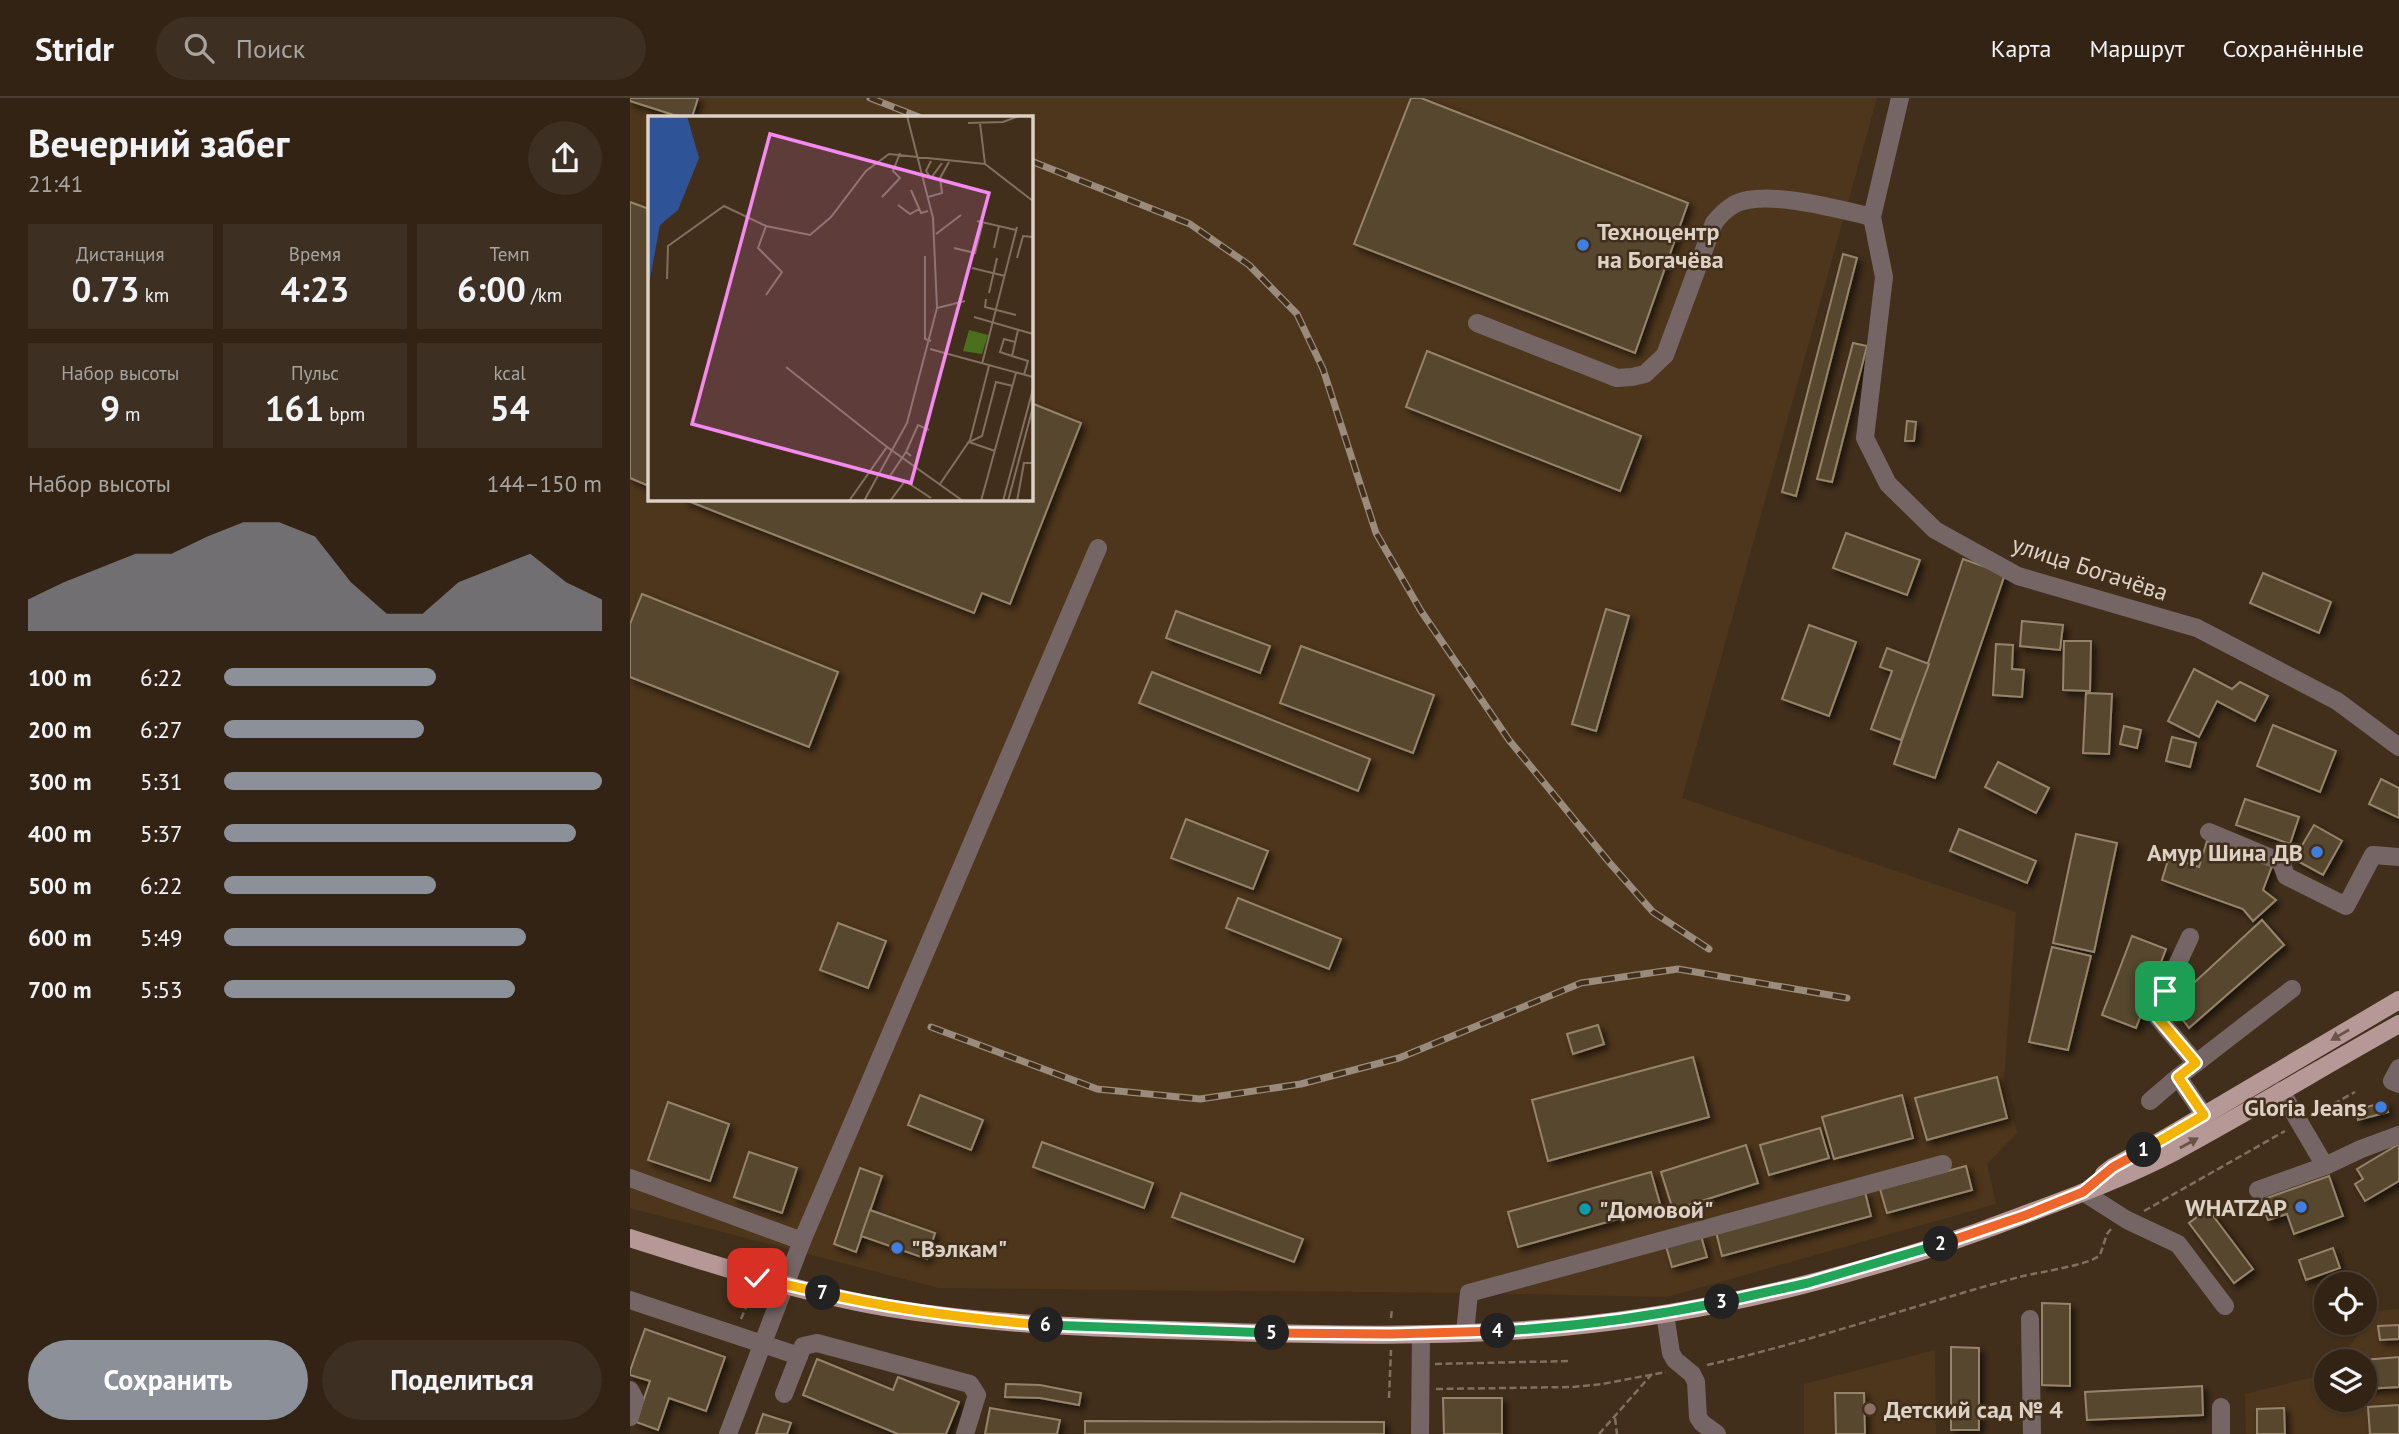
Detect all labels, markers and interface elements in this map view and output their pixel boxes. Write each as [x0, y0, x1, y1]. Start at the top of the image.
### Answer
search box [156, 17, 646, 80]
text: Stridr [35, 27, 114, 70]
icon: search [180, 29, 218, 67]
text: Поиск [236, 32, 305, 65]
text: Карта [1991, 33, 2051, 64]
text: Маршрут [2089, 33, 2184, 64]
text: Сохранённые [2222, 33, 2364, 64]
inset map [648, 116, 1032, 500]
text: Вечерний забег [28, 118, 289, 167]
button: share [528, 121, 602, 195]
text: 21:41 [28, 169, 83, 198]
place label: Техноцентр на Богачёва [1597, 216, 1724, 275]
marker: Техноцентр на Богачёва [1575, 237, 1591, 253]
text: Дистанция [76, 242, 165, 266]
text: Время [289, 242, 341, 266]
text: Темп [490, 242, 530, 266]
text: 0.73 [71, 266, 140, 312]
text: 4:23 [281, 266, 349, 312]
text: 6:00 [457, 266, 526, 312]
text: km [140, 283, 169, 307]
text: /km [526, 283, 562, 307]
text: Набор высоты [61, 361, 179, 385]
text: Пульс [291, 361, 339, 385]
text: kcal [493, 361, 526, 385]
text: 9 [100, 385, 120, 431]
text: 161 [265, 385, 324, 431]
text: 54 [490, 385, 530, 431]
text: m [120, 402, 141, 426]
text: bpm [324, 402, 365, 426]
text: Набор высоты [28, 469, 171, 498]
text: 144–150 m [487, 469, 602, 498]
street label: улица Богачёва [2008, 528, 2172, 608]
text: 100 m [28, 663, 91, 692]
text: 6:22 [140, 663, 183, 692]
text: 200 m [28, 715, 91, 744]
text: 6:27 [140, 715, 183, 744]
text: 300 m [28, 767, 91, 796]
text: 5:31 [140, 767, 183, 796]
text: 400 m [28, 819, 91, 848]
text: 5:37 [140, 819, 183, 848]
place label: Амур Шина ДВ [2147, 837, 2303, 868]
marker: Амур Шина ДВ [2309, 844, 2325, 860]
text: 500 m [28, 871, 91, 900]
text: 6:22 [140, 871, 183, 900]
text: 600 m [28, 923, 91, 952]
text: 5:49 [140, 923, 183, 952]
pin [2135, 961, 2195, 1021]
icon: arrive [2146, 972, 2184, 1010]
text: 700 m [28, 975, 91, 1004]
text: 5:53 [140, 975, 183, 1004]
one-way arrow [2331, 1029, 2350, 1041]
place label: Gloria Jeans [2244, 1092, 2367, 1123]
marker: Gloria Jeans [2373, 1099, 2389, 1115]
pin: 1 [2126, 1132, 2162, 1168]
text: 1 [2138, 1137, 2149, 1161]
one-way arrow [2180, 1137, 2199, 1149]
place label: WHATZAP [2185, 1192, 2287, 1223]
place label: "Домовой" [1599, 1194, 1714, 1225]
marker: WHATZAP [2293, 1199, 2309, 1215]
marker: "Домовой" [1577, 1201, 1593, 1217]
pin: 2 [1924, 1226, 1958, 1262]
text: 2 [1935, 1231, 1946, 1255]
place label: "Вэлкам" [911, 1233, 1007, 1264]
marker: "Вэлкам" [889, 1240, 905, 1256]
pin [727, 1248, 787, 1308]
icon: check [738, 1259, 776, 1297]
map controls [2314, 1272, 2377, 1412]
button: locate [2314, 1272, 2377, 1335]
pin: 7 [806, 1276, 840, 1310]
text: 7 [817, 1280, 828, 1304]
pin: 3 [1704, 1284, 1740, 1320]
text: 3 [1716, 1289, 1727, 1313]
pin: 6 [1028, 1308, 1064, 1342]
text: 6 [1040, 1312, 1051, 1336]
pin: 4 [1480, 1314, 1516, 1348]
pin: 5 [1254, 1316, 1290, 1350]
text: 4 [1492, 1318, 1503, 1342]
text: 5 [1266, 1320, 1277, 1344]
button: Сохранить [28, 1340, 308, 1420]
button: Поделиться [322, 1340, 602, 1420]
button: layers [2314, 1349, 2377, 1412]
place label: Детский сад № 4 [1884, 1394, 2063, 1425]
marker: Детский сад № 4 [1862, 1401, 1878, 1417]

